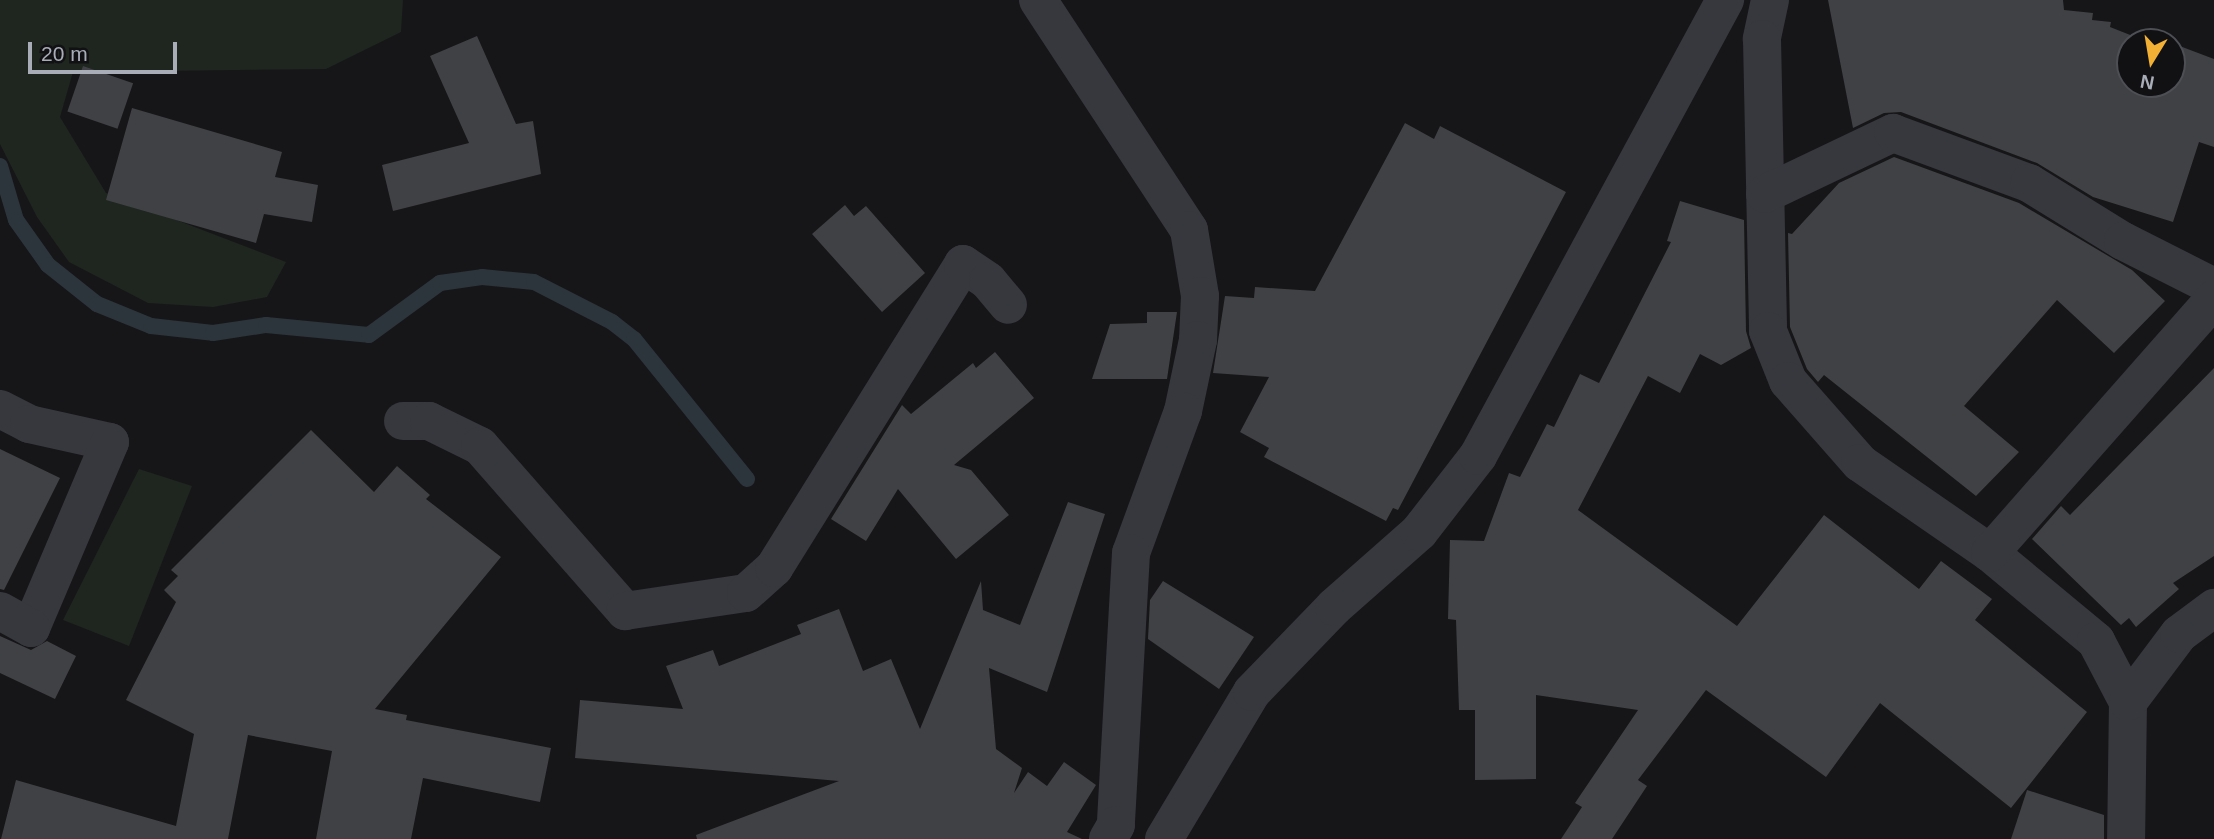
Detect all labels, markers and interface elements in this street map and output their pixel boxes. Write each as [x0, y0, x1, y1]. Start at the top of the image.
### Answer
scale bar [32, 28, 180, 72]
north arrow [2116, 28, 2186, 98]
text: 20 m [41, 42, 88, 65]
text: N [2139, 71, 2156, 94]

